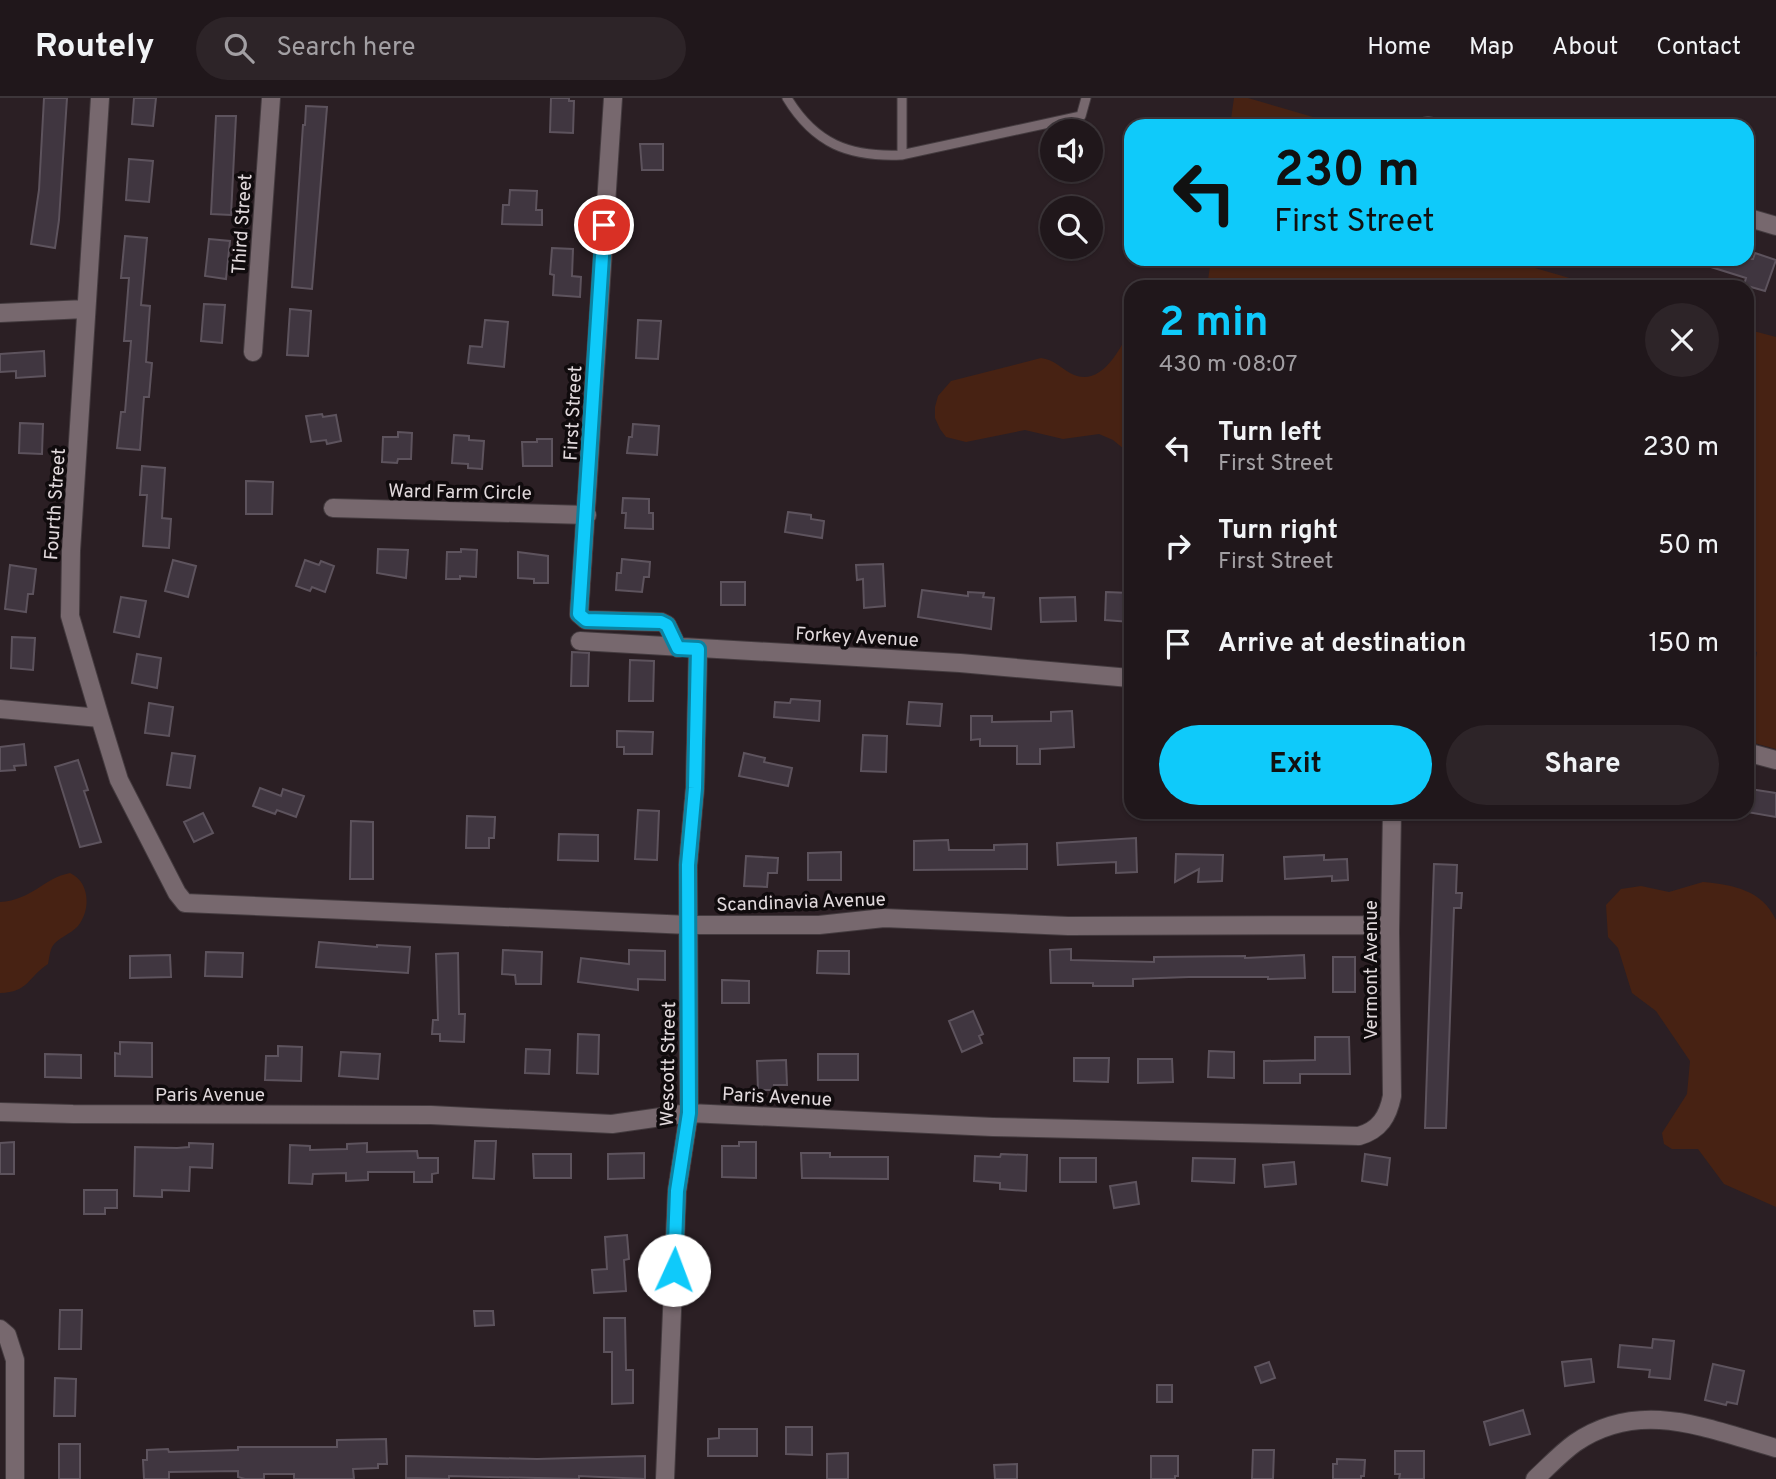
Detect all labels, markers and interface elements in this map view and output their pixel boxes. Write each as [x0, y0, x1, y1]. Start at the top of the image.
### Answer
search box [196, 17, 686, 80]
text: Routely [35, 27, 154, 69]
icon: search [220, 29, 258, 67]
text: Search here [276, 32, 415, 65]
text: Home [1367, 33, 1431, 63]
text: Map [1469, 33, 1514, 63]
text: About [1552, 33, 1618, 63]
text: Contact [1656, 33, 1741, 63]
map controls [1040, 119, 1103, 259]
button: sound [1040, 119, 1103, 182]
text: 230 m [1274, 142, 1420, 204]
icon: left [1159, 147, 1250, 238]
street label: Third Street [228, 173, 258, 275]
pin [574, 195, 634, 255]
button: search [1040, 196, 1103, 259]
text: First Street [1274, 203, 1435, 243]
icon: arrive [585, 206, 623, 244]
text: 2 min [1159, 298, 1269, 351]
button: close [1645, 303, 1719, 377]
text: 430 m · 08:07 [1159, 351, 1297, 380]
street label: First Street [560, 365, 588, 461]
text: Turn left [1218, 417, 1322, 450]
icon: left [1159, 429, 1197, 467]
text: 230 m [1643, 432, 1719, 465]
street label: Fourth Street [40, 447, 72, 561]
text: First Street [1218, 450, 1333, 479]
street label: Ward Farm Circle [388, 480, 532, 506]
text: Turn right [1218, 515, 1338, 548]
icon: right [1159, 527, 1197, 565]
text: 50 m [1658, 530, 1719, 563]
text: First Street [1218, 548, 1333, 577]
street label: Forkey Avenue [795, 623, 919, 653]
icon: arrive [1159, 625, 1197, 663]
text: Arrive at destination [1218, 628, 1466, 661]
text: 150 m [1648, 628, 1719, 661]
button: Exit [1159, 725, 1432, 805]
button: Share [1446, 725, 1719, 805]
street label: Scandinavia Avenue [716, 888, 886, 918]
street label: Vermont Avenue [1360, 900, 1384, 1040]
street label: Wescott Street [656, 1001, 682, 1127]
street label: Paris Avenue [721, 1083, 832, 1113]
street label: Paris Avenue [155, 1084, 265, 1108]
position arrow [637, 1233, 711, 1307]

